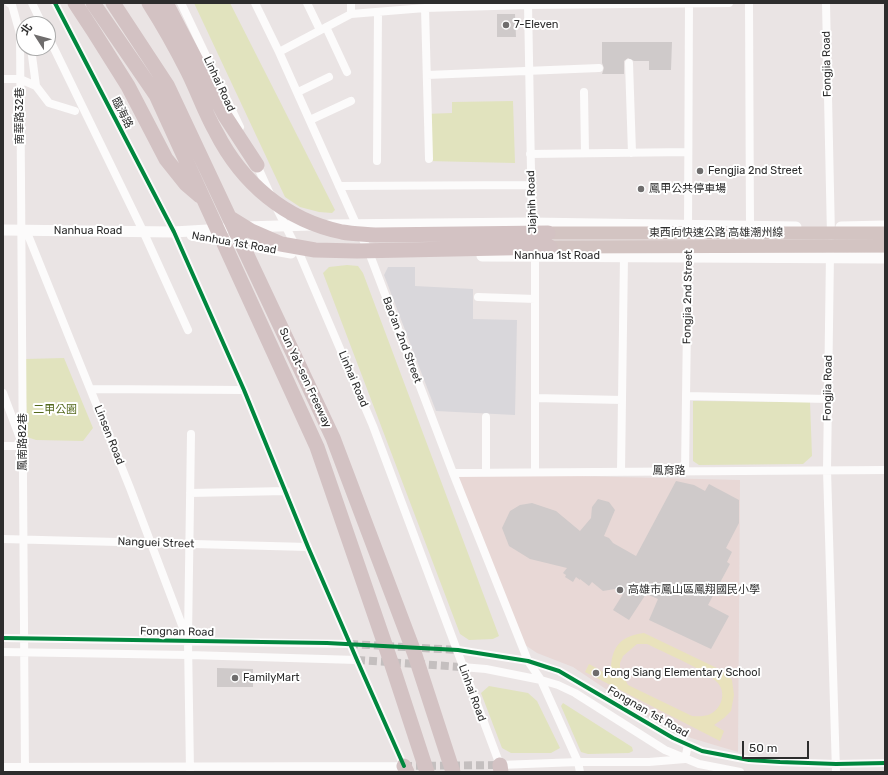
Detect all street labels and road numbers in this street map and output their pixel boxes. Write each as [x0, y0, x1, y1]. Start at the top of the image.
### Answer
street label: Fongjia Road [820, 31, 834, 97]
street label: Linhai Road [200, 54, 238, 114]
street label: 南華路32巷 [13, 87, 27, 145]
street label: 臨海路 [109, 95, 135, 131]
street label: Jiajhih Road [524, 170, 540, 234]
street label: Nanhua Road [54, 224, 122, 238]
street label: 東西向快速公路 高雄潮州線 [649, 226, 783, 240]
street label: Nanhua 1st Road [191, 229, 277, 257]
street label: Nanhua 1st Road [514, 249, 600, 263]
street label: Fongjia 2nd Street [681, 250, 695, 344]
street label: Bao'an 2nd Street [380, 295, 424, 385]
street label: Sun Yat-sen Freeway [276, 326, 334, 430]
street label: Linhai Road [335, 349, 371, 409]
street label: Fongjia Road [821, 355, 835, 421]
street label: Linsen Road [91, 403, 127, 467]
street label: 鳳南路82巷 [16, 413, 30, 471]
street label: 鳳育路 [653, 464, 685, 478]
street label: Nanguei Street [117, 535, 195, 551]
street label: Fongnan Road [140, 625, 214, 639]
street label: Linhai Road [456, 663, 488, 723]
street label: Fongnan 1st Road [605, 683, 691, 741]

